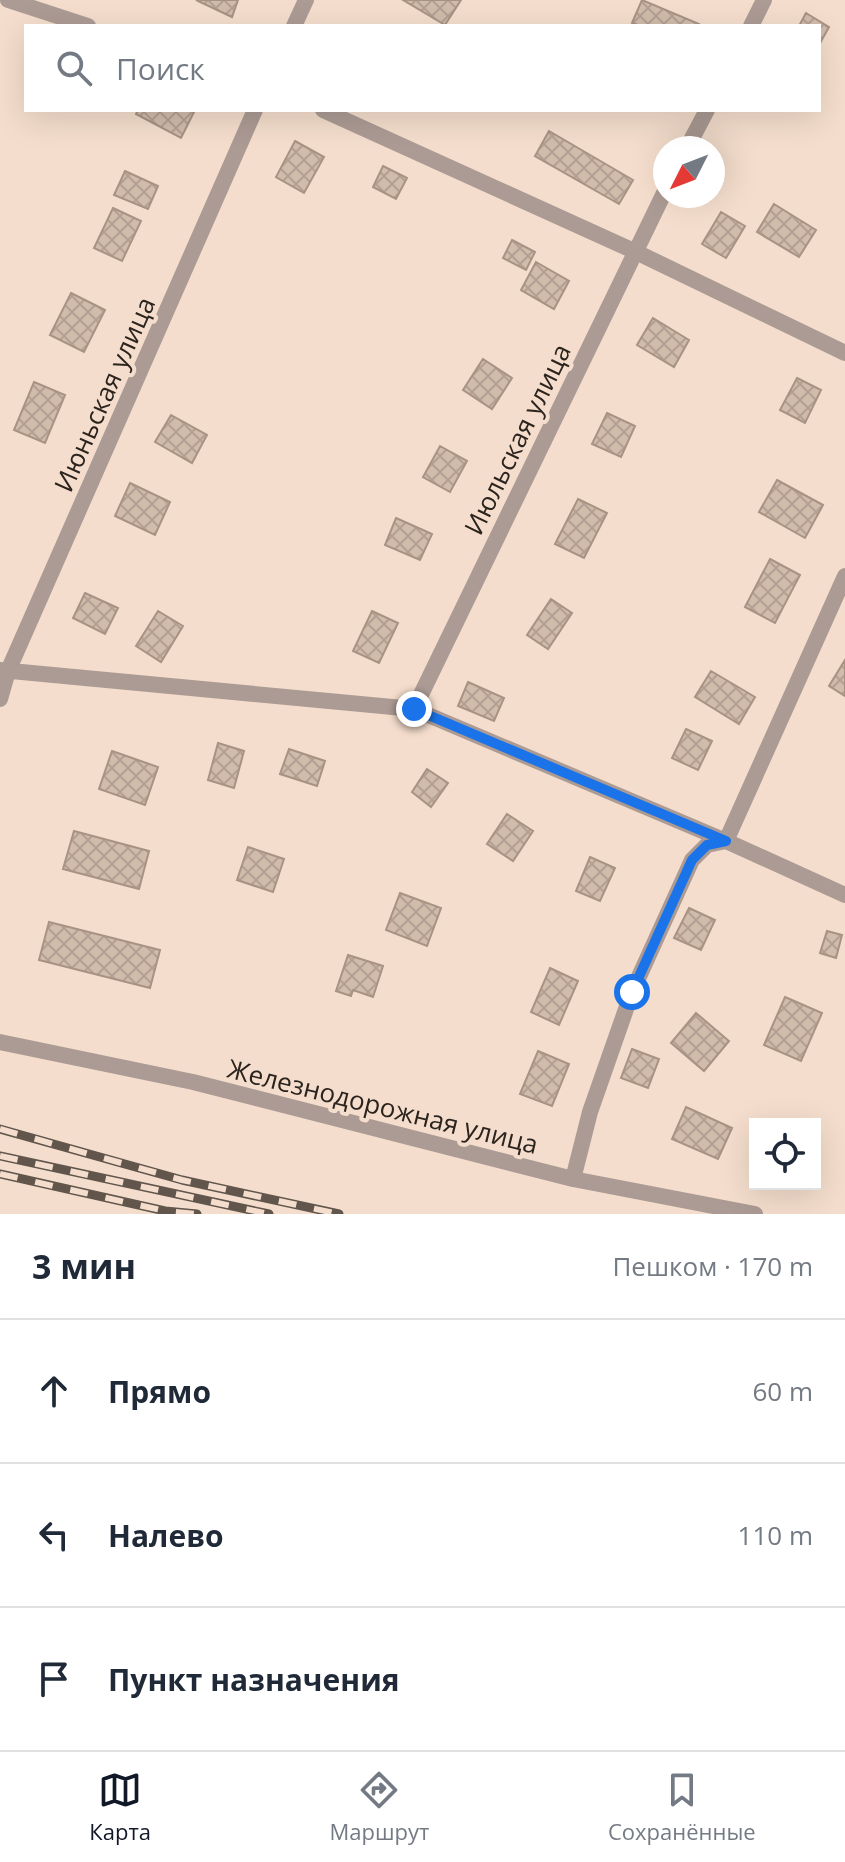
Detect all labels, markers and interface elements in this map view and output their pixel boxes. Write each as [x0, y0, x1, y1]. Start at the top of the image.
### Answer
search box [24, 24, 821, 112]
icon: search [52, 46, 96, 90]
text: Поиск [116, 48, 205, 89]
north arrow [653, 136, 725, 208]
street label: Июньская улица [45, 291, 163, 497]
street label: Июльская улица [455, 338, 579, 540]
route end [396, 691, 432, 727]
route start [614, 974, 650, 1010]
street label: Железнодорожная улица [224, 1050, 542, 1162]
map controls [749, 1118, 821, 1190]
button: locate [749, 1118, 821, 1190]
text: 3 мин [32, 1243, 136, 1289]
text: Пешком · 170 m [612, 1248, 813, 1284]
icon: ahead [32, 1369, 76, 1413]
text: Прямо [108, 1371, 211, 1412]
text: 60 m [752, 1373, 813, 1409]
icon: left [32, 1513, 76, 1557]
text: Налево [108, 1515, 224, 1556]
text: 110 m [738, 1517, 813, 1553]
icon: arrive [32, 1657, 76, 1701]
text: Пункт назначения [108, 1659, 400, 1700]
tab: Карта [89, 1768, 151, 1846]
tab: Маршрут [330, 1768, 429, 1846]
tab: Сохранённые [608, 1768, 756, 1846]

